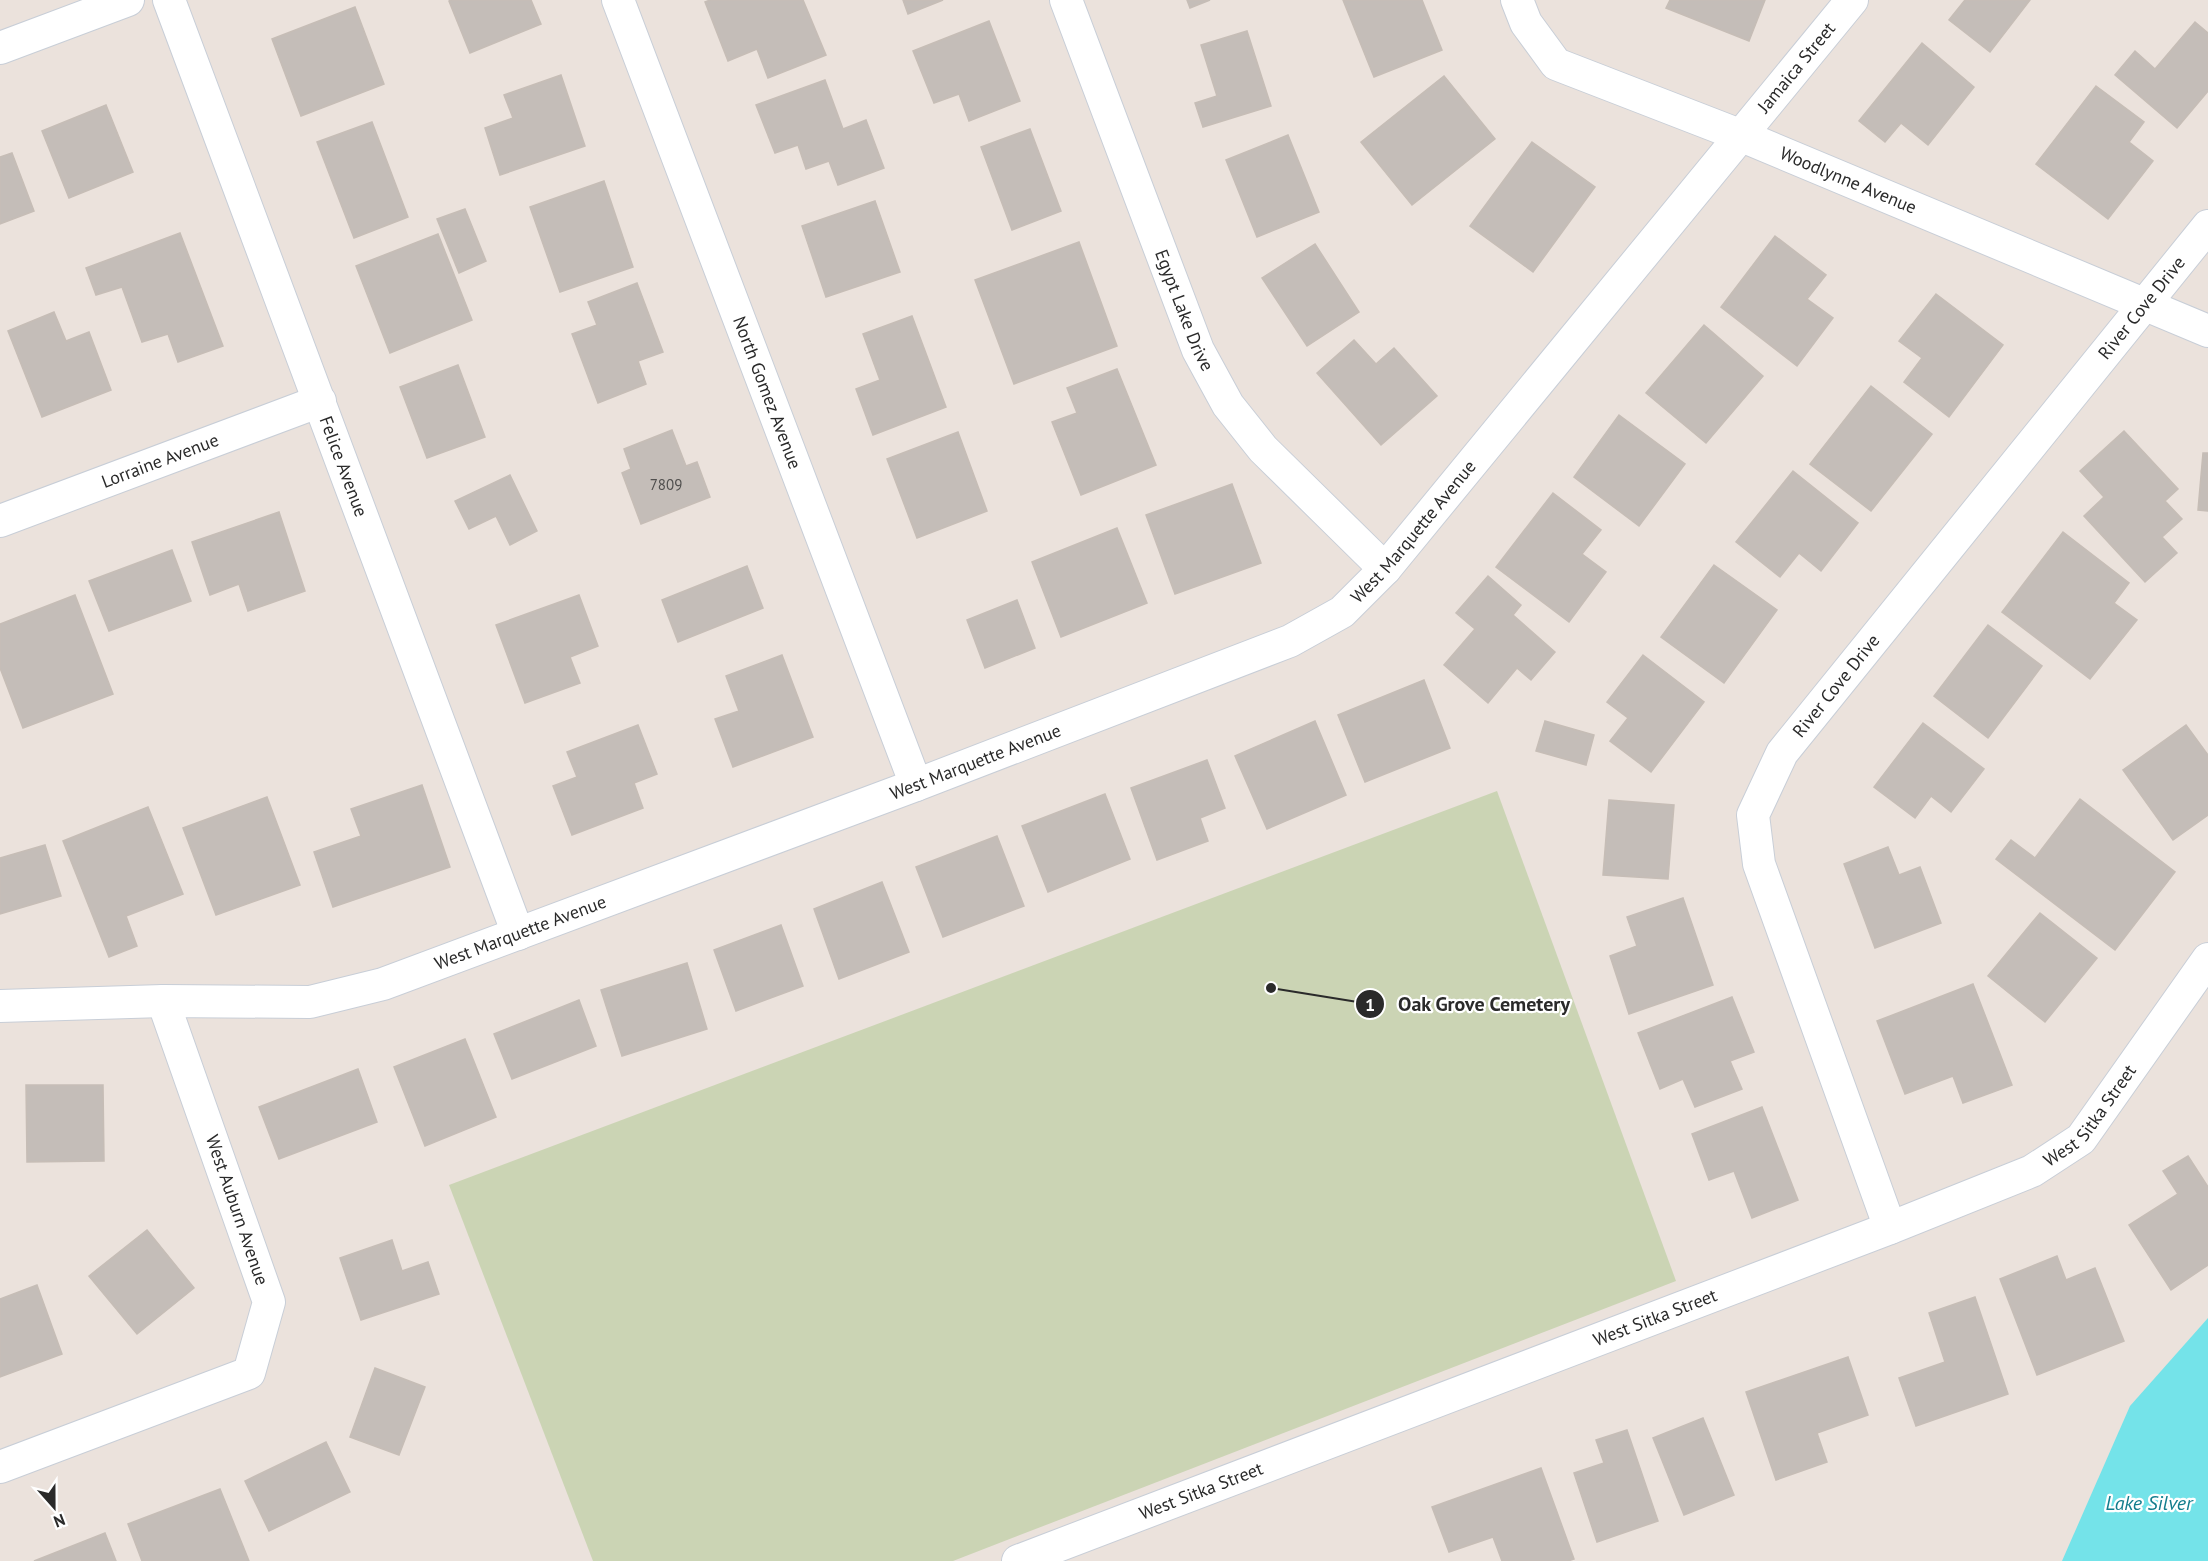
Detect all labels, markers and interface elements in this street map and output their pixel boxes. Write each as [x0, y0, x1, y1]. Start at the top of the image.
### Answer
street label: Jamaica Street [1752, 17, 1840, 118]
street label: Woodlynne Avenue [1776, 141, 1920, 219]
street label: Egypt Lake Drive [1150, 246, 1219, 375]
street label: River Cove Drive [2093, 251, 2190, 364]
street label: North Gomez Avenue [728, 313, 807, 472]
street label: Felice Avenue [314, 413, 373, 520]
street label: Lorraine Avenue [98, 428, 222, 493]
street label: West Marquette Avenue [1345, 455, 1481, 608]
house number: 7809 [650, 475, 682, 494]
street label: River Cove Drive [1787, 629, 1884, 742]
street label: West Marquette Avenue [887, 718, 1064, 805]
street label: West Marquette Avenue [431, 890, 609, 975]
callout: Oak Grove Cemetery [1355, 985, 1582, 1023]
text: Oak Grove Cemetery [1398, 991, 1570, 1017]
text: 1 [1365, 993, 1375, 1016]
street label: West Sitka Street [2039, 1060, 2141, 1171]
street label: West Auburn Avenue [201, 1132, 274, 1288]
street label: West Sitka Street [1590, 1283, 1720, 1351]
street label: West Sitka Street [1136, 1457, 1266, 1525]
north arrow [24, 1477, 84, 1537]
water label: Lake Silver [2105, 1490, 2194, 1516]
text: N [51, 1510, 68, 1532]

